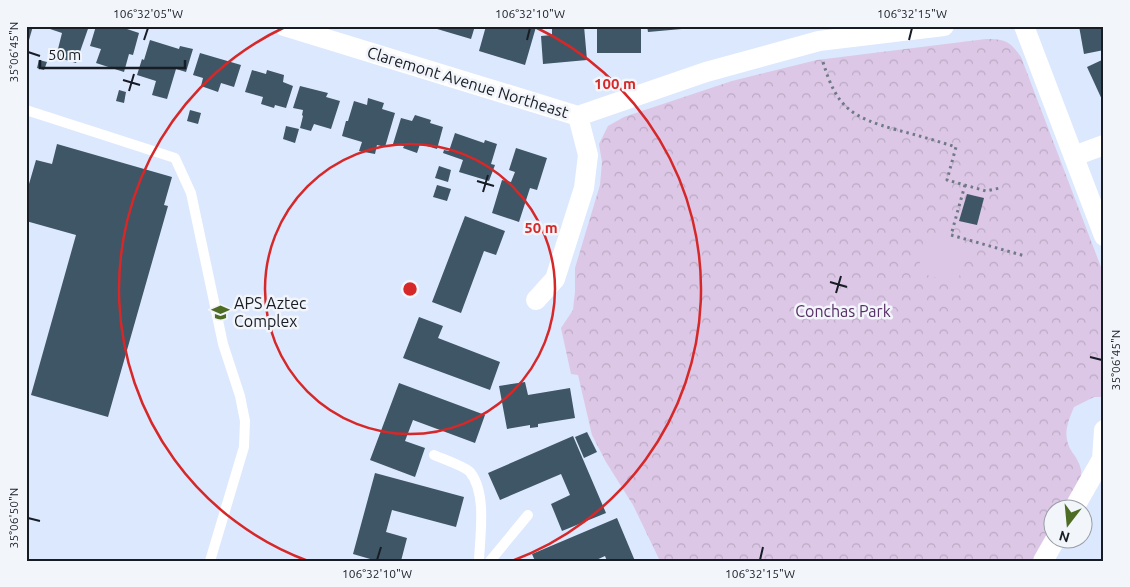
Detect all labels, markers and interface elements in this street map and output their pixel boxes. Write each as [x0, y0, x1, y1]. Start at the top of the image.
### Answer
text: 106°32'05"W [113, 7, 183, 20]
text: 106°32'10"W [495, 7, 565, 20]
text: 106°32'15"W [877, 7, 947, 20]
text: 35°06'45"N [7, 22, 20, 82]
scale bar [40, 38, 185, 70]
street label: Claremont Avenue Northeast [365, 43, 571, 121]
text: 50 m [48, 46, 81, 63]
text: 100 m [594, 75, 636, 92]
text: 50 m [524, 219, 558, 236]
centre of rings [401, 280, 419, 298]
place label: APS Aztec Complex [234, 294, 307, 330]
school or university icon: APS Aztec Complex [210, 302, 230, 322]
park label: Conchas Park [795, 302, 891, 320]
text: 35°06'45"N [1109, 330, 1122, 390]
text: 35°06'50"N [7, 488, 20, 548]
north arrow [1042, 500, 1092, 550]
text: N [1057, 527, 1072, 546]
text: 106°32'10"W [342, 567, 412, 580]
text: 106°32'15"W [725, 567, 795, 580]

